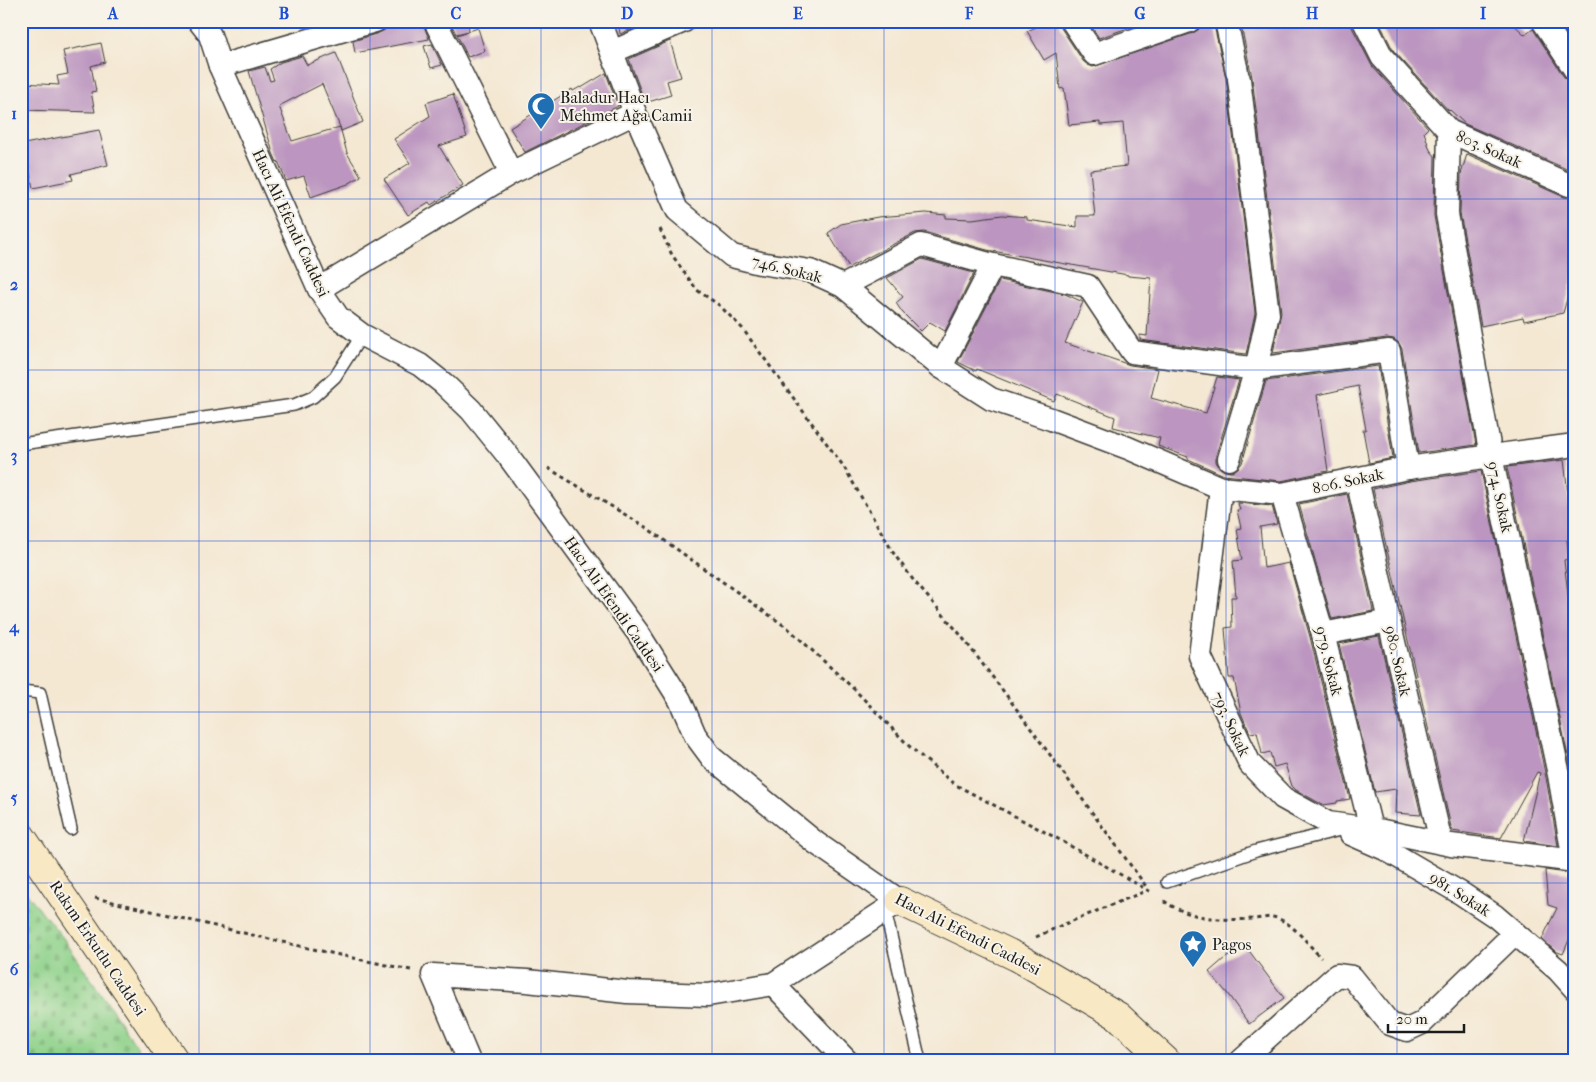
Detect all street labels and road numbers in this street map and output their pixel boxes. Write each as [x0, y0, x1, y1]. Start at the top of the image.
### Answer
street label: 803. Sokak [1453, 126, 1526, 172]
street label: Hacı Ali Efendi Caddesi [248, 146, 334, 300]
street label: 746. Sokak [750, 251, 825, 287]
street label: 974. Sokak [1483, 460, 1517, 535]
street label: 806. Sokak [1311, 464, 1386, 498]
street label: Hacı Ali Efendi Caddesi [560, 533, 668, 676]
street label: 979. Sokak [1311, 624, 1347, 699]
street label: 980. Sokak [1381, 624, 1416, 699]
street label: 793. Sokak [1208, 689, 1255, 760]
street label: 981. Sokak [1426, 868, 1495, 921]
street label: Rakım Erkutlu Caddesi [46, 877, 151, 1020]
street label: Hacı Ali Efendi Caddesi [892, 889, 1044, 979]

